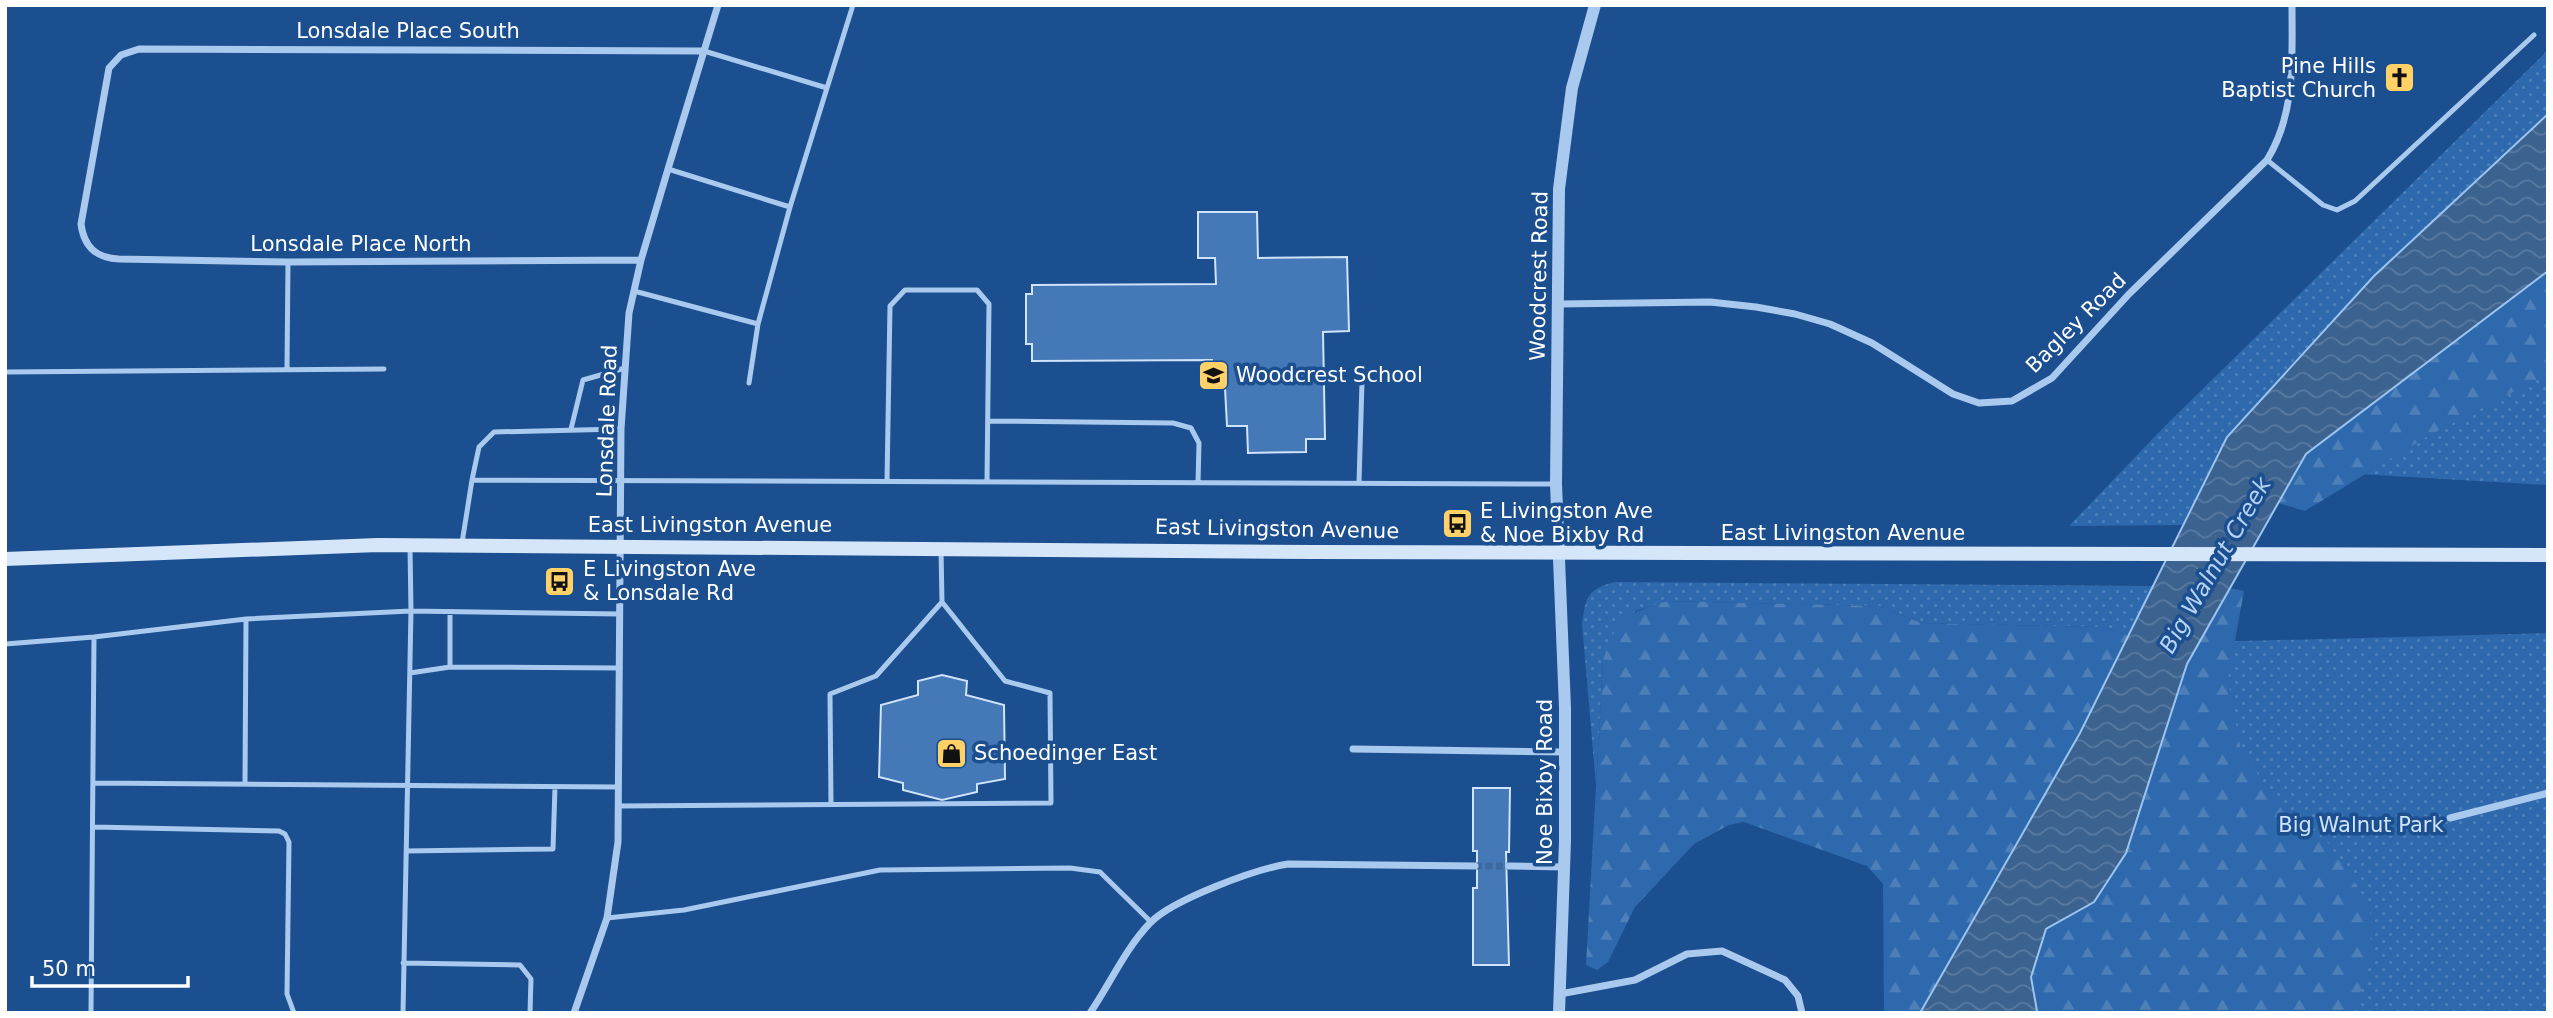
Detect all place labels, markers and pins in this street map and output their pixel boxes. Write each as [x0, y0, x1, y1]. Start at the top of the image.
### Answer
place label: Pine Hills Baptist Church [2221, 54, 2376, 102]
church icon: Pine Hills Baptist Church [2382, 61, 2416, 95]
school or university icon: Woodcrest School [1196, 358, 1230, 392]
place label: Woodcrest School [1236, 363, 1423, 387]
place label: E Livingston Ave & Noe Bixby Rd [1480, 499, 1653, 547]
bus stop icon: E Livingston Ave & Noe Bixby Rd [1440, 506, 1474, 540]
place label: E Livingston Ave & Lonsdale Rd [583, 557, 756, 605]
bus stop icon: E Livingston Ave & Lonsdale Rd [543, 564, 577, 598]
shop icon: Schoedinger East [934, 736, 968, 770]
place label: Schoedinger East [974, 741, 1157, 765]

